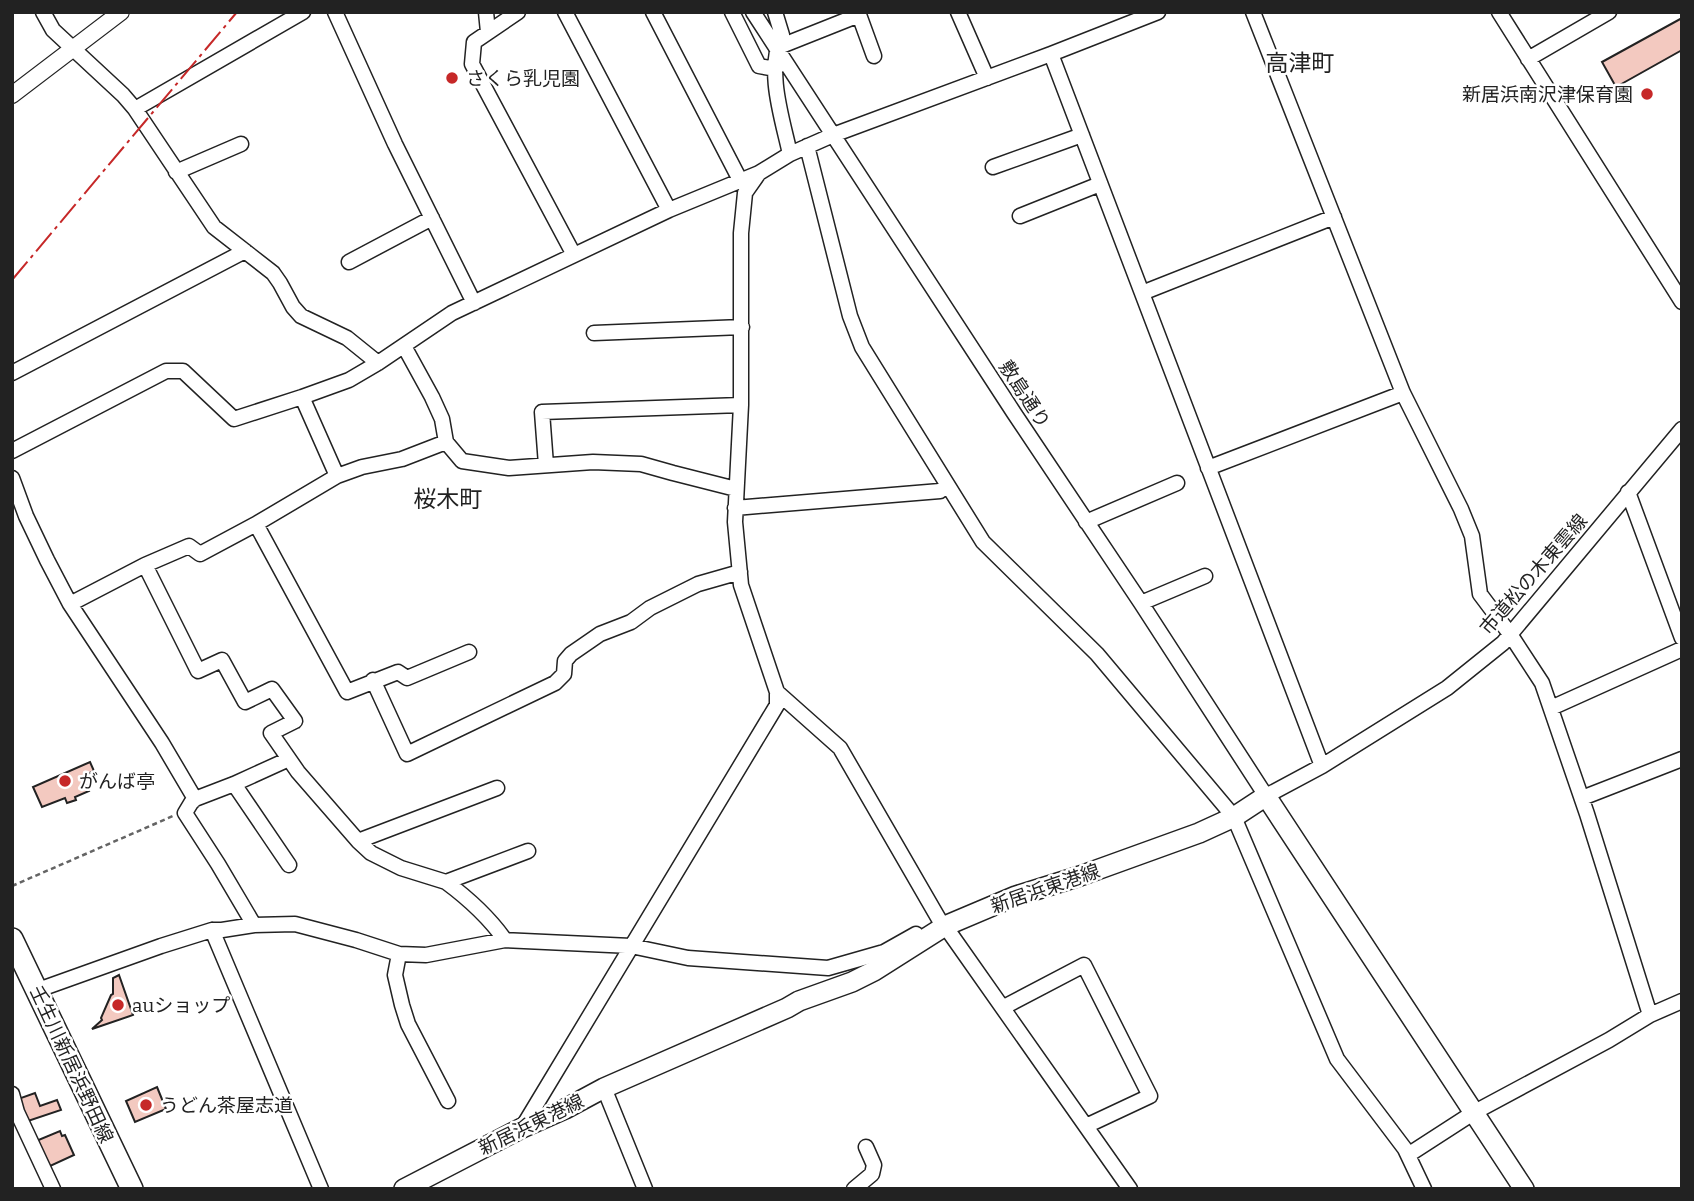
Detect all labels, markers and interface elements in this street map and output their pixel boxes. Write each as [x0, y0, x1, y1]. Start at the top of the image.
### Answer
district label: 高津町 [1266, 49, 1335, 77]
place label: さくら乳児園 [466, 67, 580, 90]
marker: さくら乳児園 [444, 70, 460, 86]
place label: 新居浜南沢津保育園 [1462, 83, 1633, 106]
marker: 新居浜南沢津保育園 [1639, 86, 1655, 102]
street label: 敷島通り [994, 356, 1055, 432]
district label: 桜木町 [414, 485, 483, 513]
street label: 市道松の木東雲線 [1475, 509, 1592, 639]
place label: がんば亭 [79, 770, 155, 793]
marker: がんば亭 [57, 773, 73, 789]
street label: 新居浜東港線 [988, 859, 1103, 918]
street label: 壬生川新居浜野田線 [25, 982, 118, 1147]
place label: auショップ [132, 994, 230, 1017]
marker: auショップ [110, 997, 126, 1013]
street label: 新居浜東港線 [475, 1089, 587, 1160]
place label: うどん茶屋志道 [160, 1094, 293, 1117]
marker: うどん茶屋志道 [138, 1097, 154, 1113]

